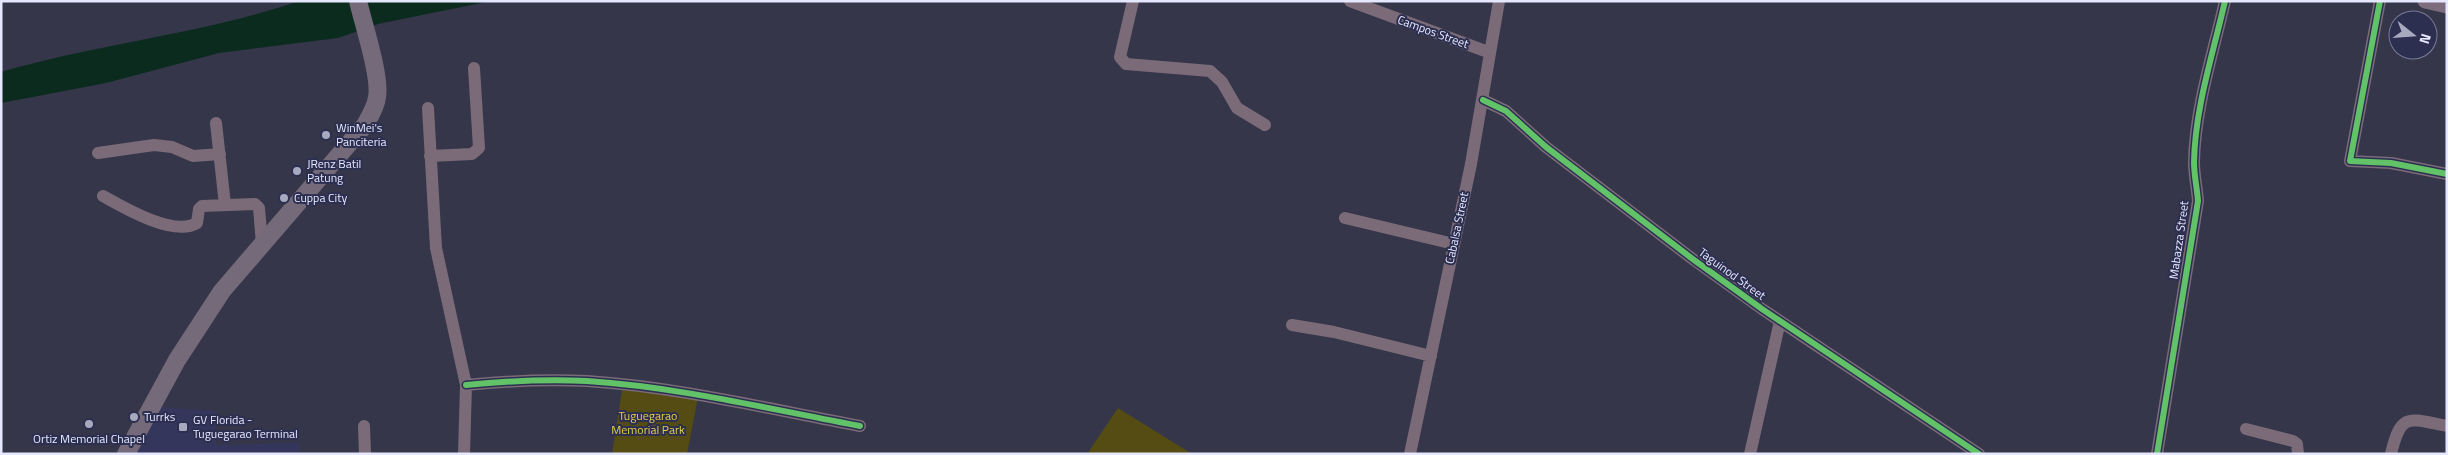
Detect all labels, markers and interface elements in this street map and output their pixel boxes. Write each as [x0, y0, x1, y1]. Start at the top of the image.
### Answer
street label: Campos Street [1395, 10, 1472, 53]
north arrow [2388, 10, 2438, 60]
text: N [2414, 31, 2437, 47]
place label: WinMei's Panciteria [336, 118, 386, 151]
marker: WinMei's Panciteria [320, 129, 332, 141]
place label: JRenz Batil Patung [307, 154, 361, 187]
marker: JRenz Batil Patung [291, 165, 303, 177]
place label: Cuppa City [294, 188, 347, 207]
street label: Cabalsa Street [1440, 190, 1474, 265]
marker: Cuppa City [278, 192, 290, 204]
street label: Mabazza Street [2164, 199, 2194, 280]
street label: Taguinod Street [1695, 243, 1771, 305]
park label: Tuguegarao Memorial Park [611, 406, 685, 439]
place label: Turrks [144, 407, 176, 426]
place label: GV Florida - Tuguegarao Terminal [193, 410, 298, 443]
marker: Turrks [128, 411, 140, 423]
marker: Ortiz Memorial Chapel [83, 418, 95, 430]
marker: GV Florida - Tuguegarao Terminal [177, 421, 189, 433]
place label: Ortiz Memorial Chapel [33, 429, 145, 448]

